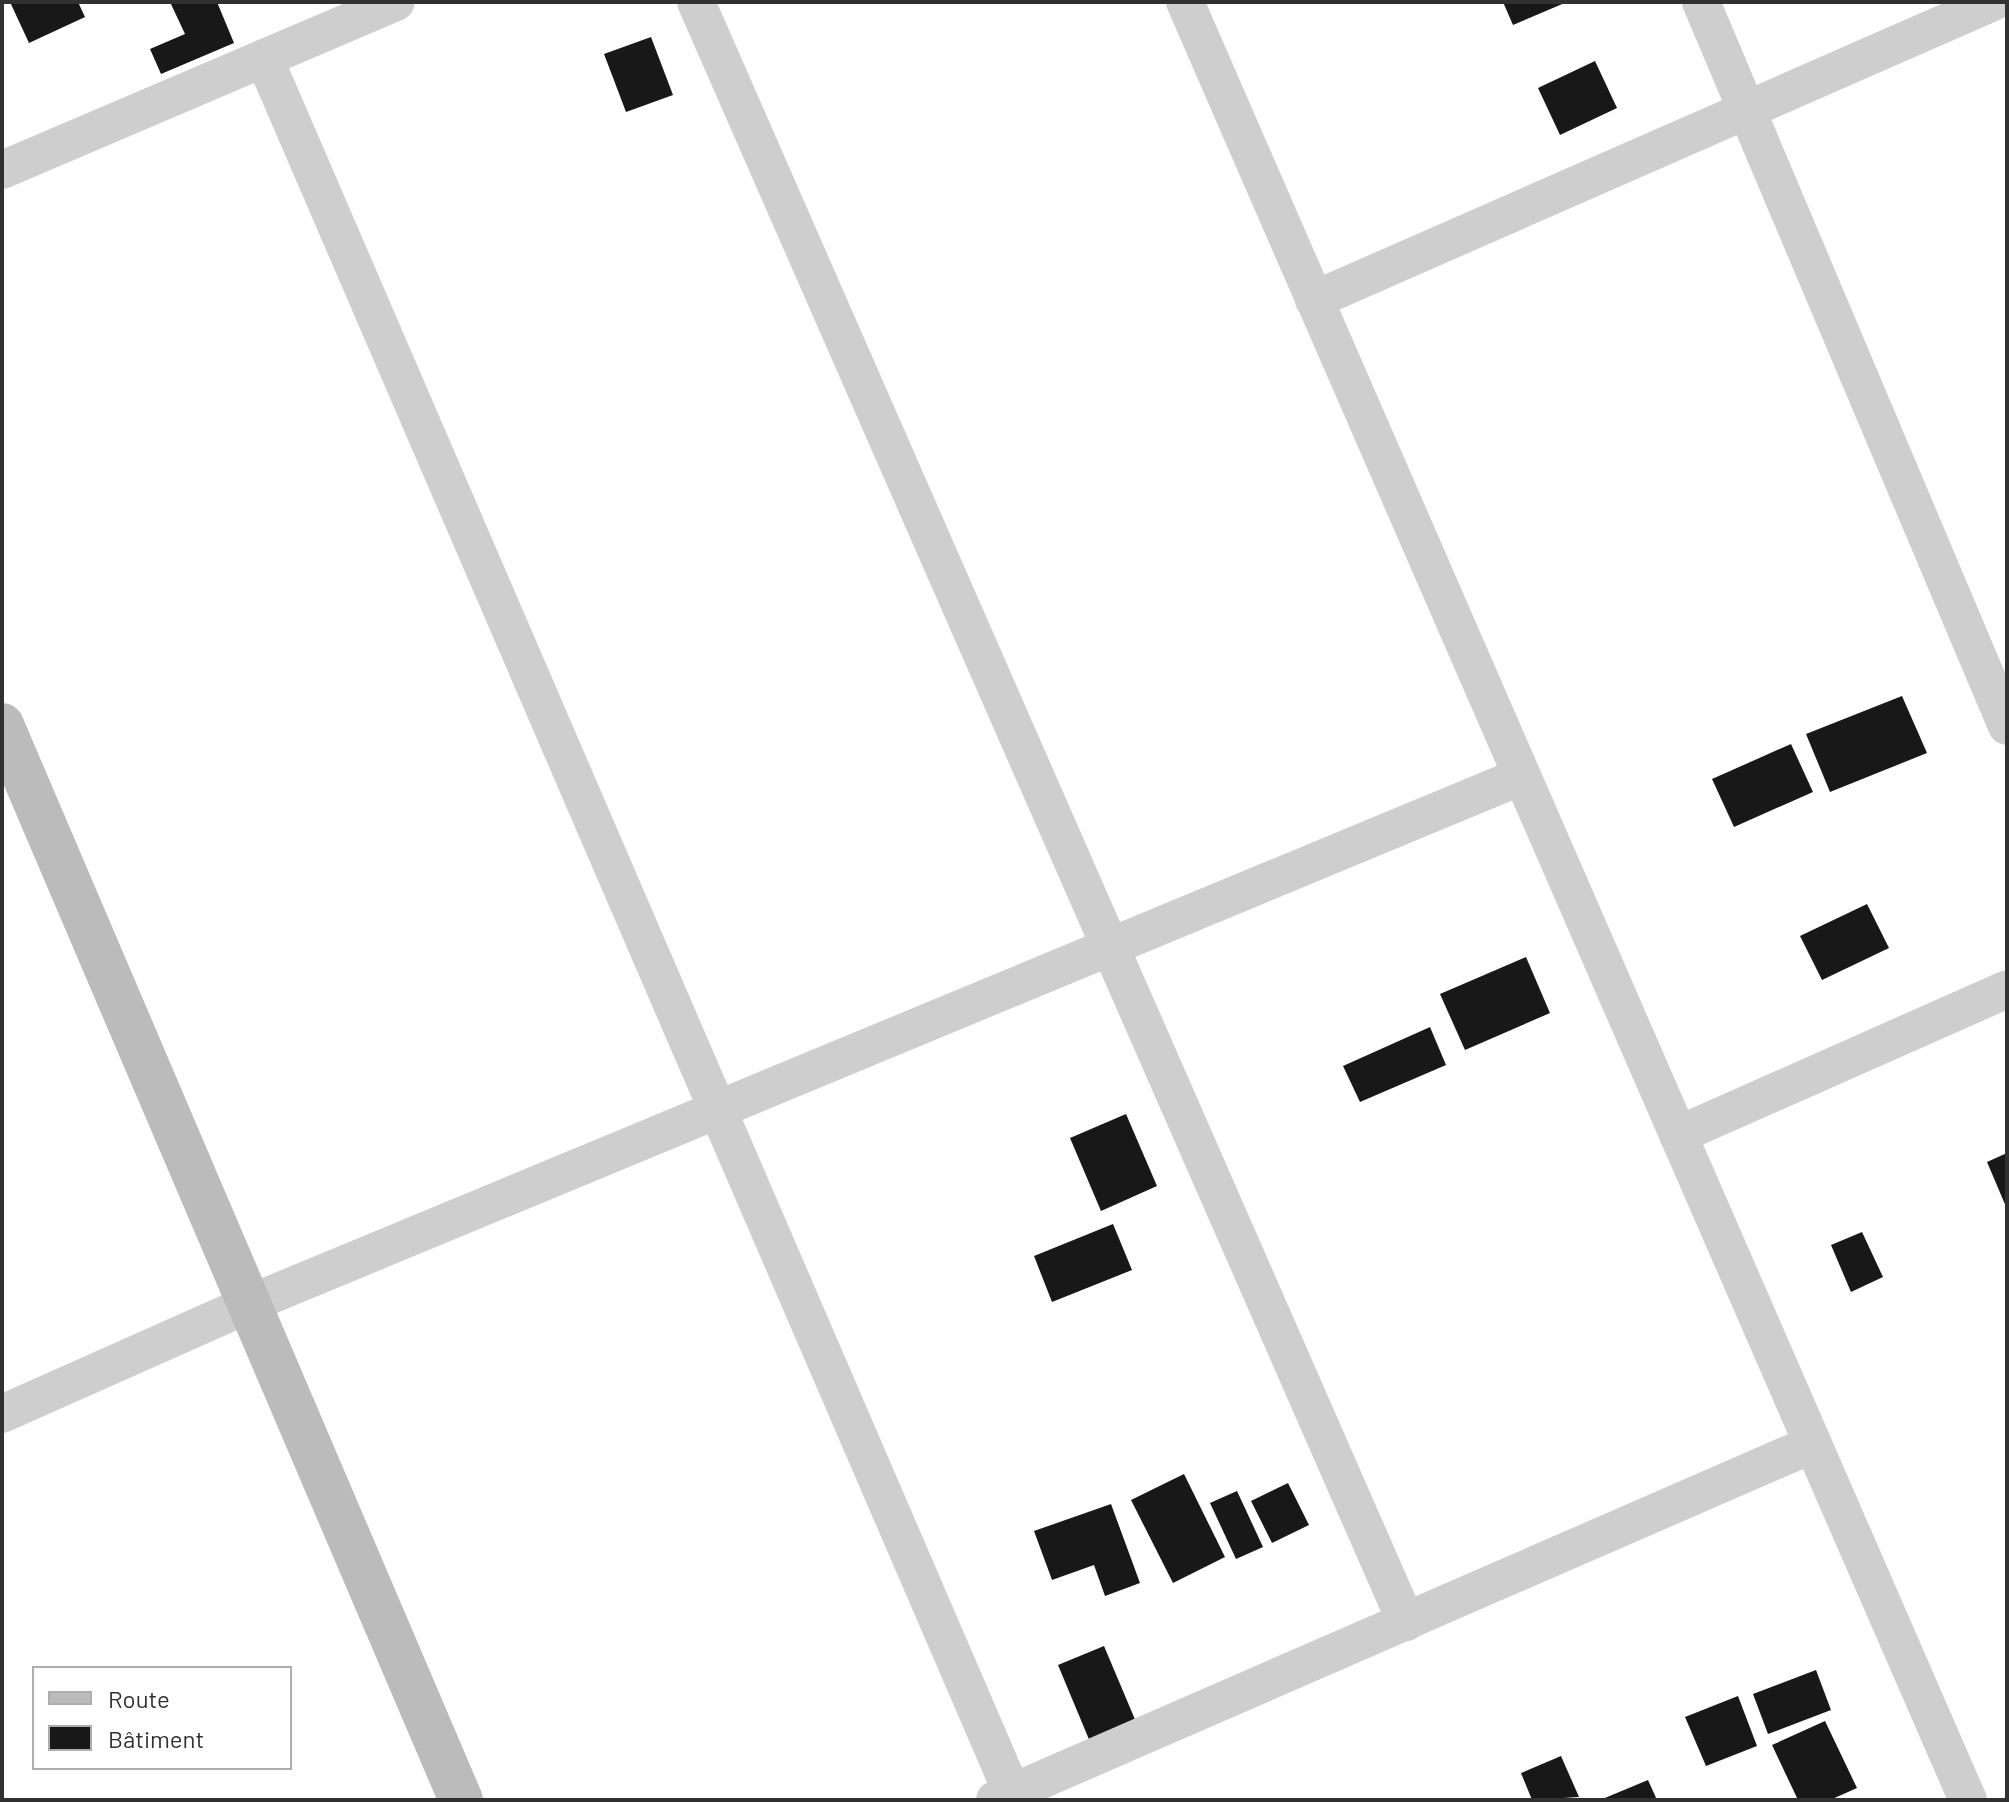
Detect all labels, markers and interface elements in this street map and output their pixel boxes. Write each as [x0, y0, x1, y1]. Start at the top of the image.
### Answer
legend [32, 1666, 292, 1770]
text: Route [108, 1684, 170, 1713]
text: Bâtiment [108, 1724, 204, 1753]

